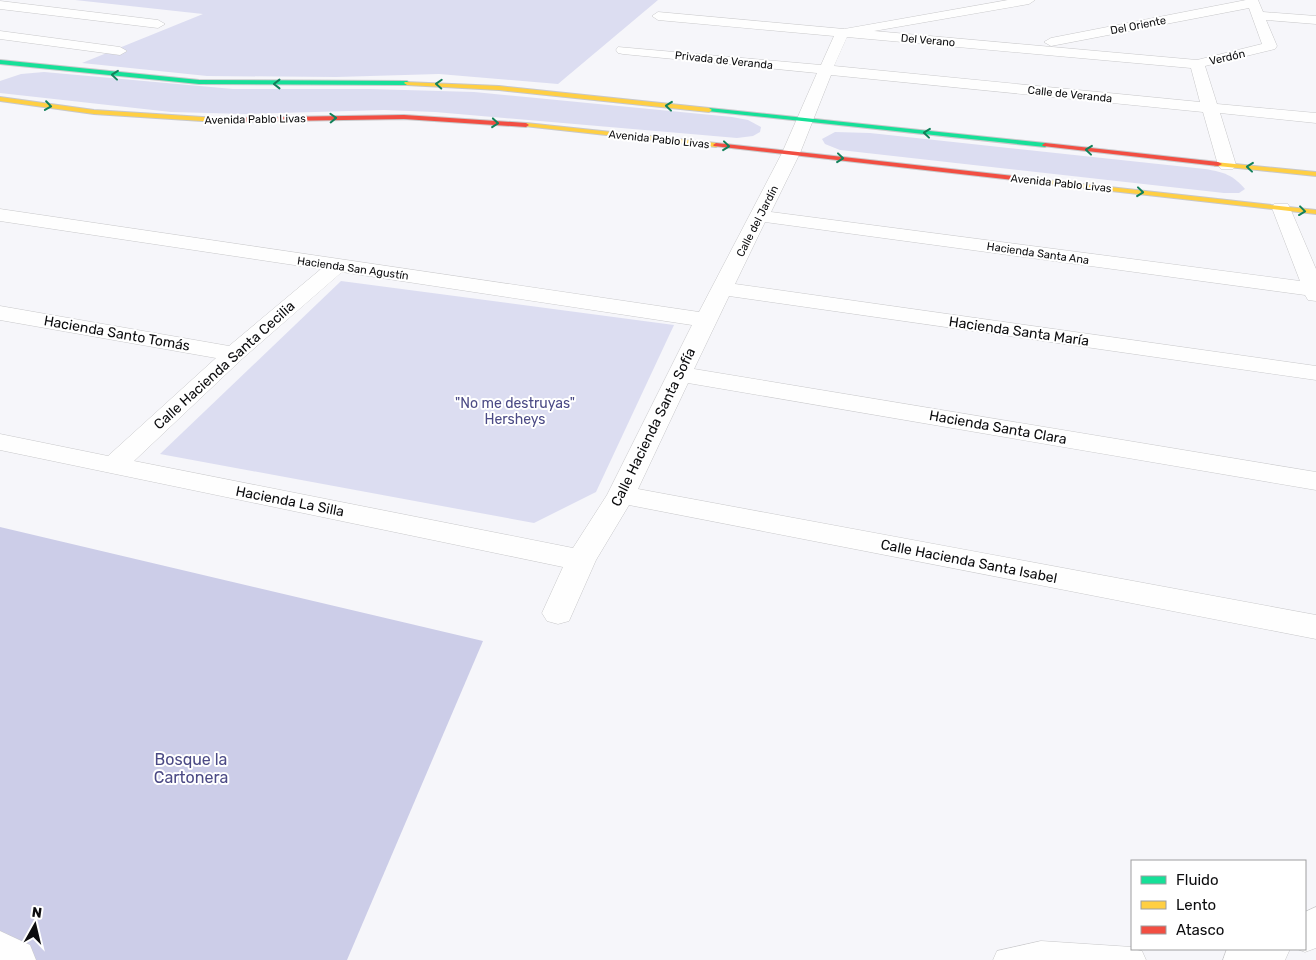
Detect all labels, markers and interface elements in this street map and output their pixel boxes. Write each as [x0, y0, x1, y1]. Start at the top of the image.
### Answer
street label: Del Oriente [1109, 14, 1167, 37]
street label: Del Verano [900, 32, 956, 49]
street label: Verdón [1208, 47, 1246, 68]
street label: Privada de Veranda [674, 49, 774, 72]
one-way arrow [110, 70, 118, 81]
one-way arrow [272, 79, 280, 89]
one-way arrow [435, 79, 443, 90]
street label: Calle de Veranda [1027, 84, 1113, 105]
one-way arrow [44, 100, 53, 110]
one-way arrow [665, 101, 673, 112]
street label: Avenida Pablo Livas [204, 112, 306, 127]
one-way arrow [329, 113, 337, 123]
one-way arrow [491, 117, 499, 128]
street label: Avenida Pablo Livas [608, 128, 710, 151]
one-way arrow [923, 128, 931, 139]
one-way arrow [722, 140, 730, 151]
one-way arrow [1084, 145, 1092, 156]
one-way arrow [836, 152, 844, 163]
one-way arrow [1246, 162, 1254, 173]
street label: Avenida Pablo Livas [1010, 172, 1112, 195]
street label: Calle del Jardín [734, 183, 781, 259]
one-way arrow [1137, 186, 1145, 197]
one-way arrow [1298, 205, 1306, 216]
street label: Hacienda Santa Ana [986, 240, 1090, 267]
street label: Hacienda San Agustín [296, 254, 410, 283]
street label: Calle Hacienda Santa Cecilia [150, 297, 298, 433]
street label: Hacienda Santo Tomás [42, 312, 191, 355]
street label: Hacienda Santa María [948, 313, 1090, 350]
street label: Calle Hacienda Santa Sofía [608, 345, 699, 509]
park label: "No me destruyas" Hersheys [455, 395, 575, 428]
street label: Hacienda Santa Clara [928, 407, 1068, 448]
street label: Hacienda La Silla [234, 483, 346, 520]
street label: Calle Hacienda Santa Isabel [879, 536, 1059, 587]
park label: Bosque la Cartonera [154, 750, 228, 787]
legend [1131, 860, 1306, 950]
text: Fluido [1176, 871, 1219, 889]
text: Lento [1176, 896, 1216, 914]
north arrow [10, 900, 60, 950]
text: N [31, 904, 43, 922]
text: Atasco [1176, 921, 1224, 939]

